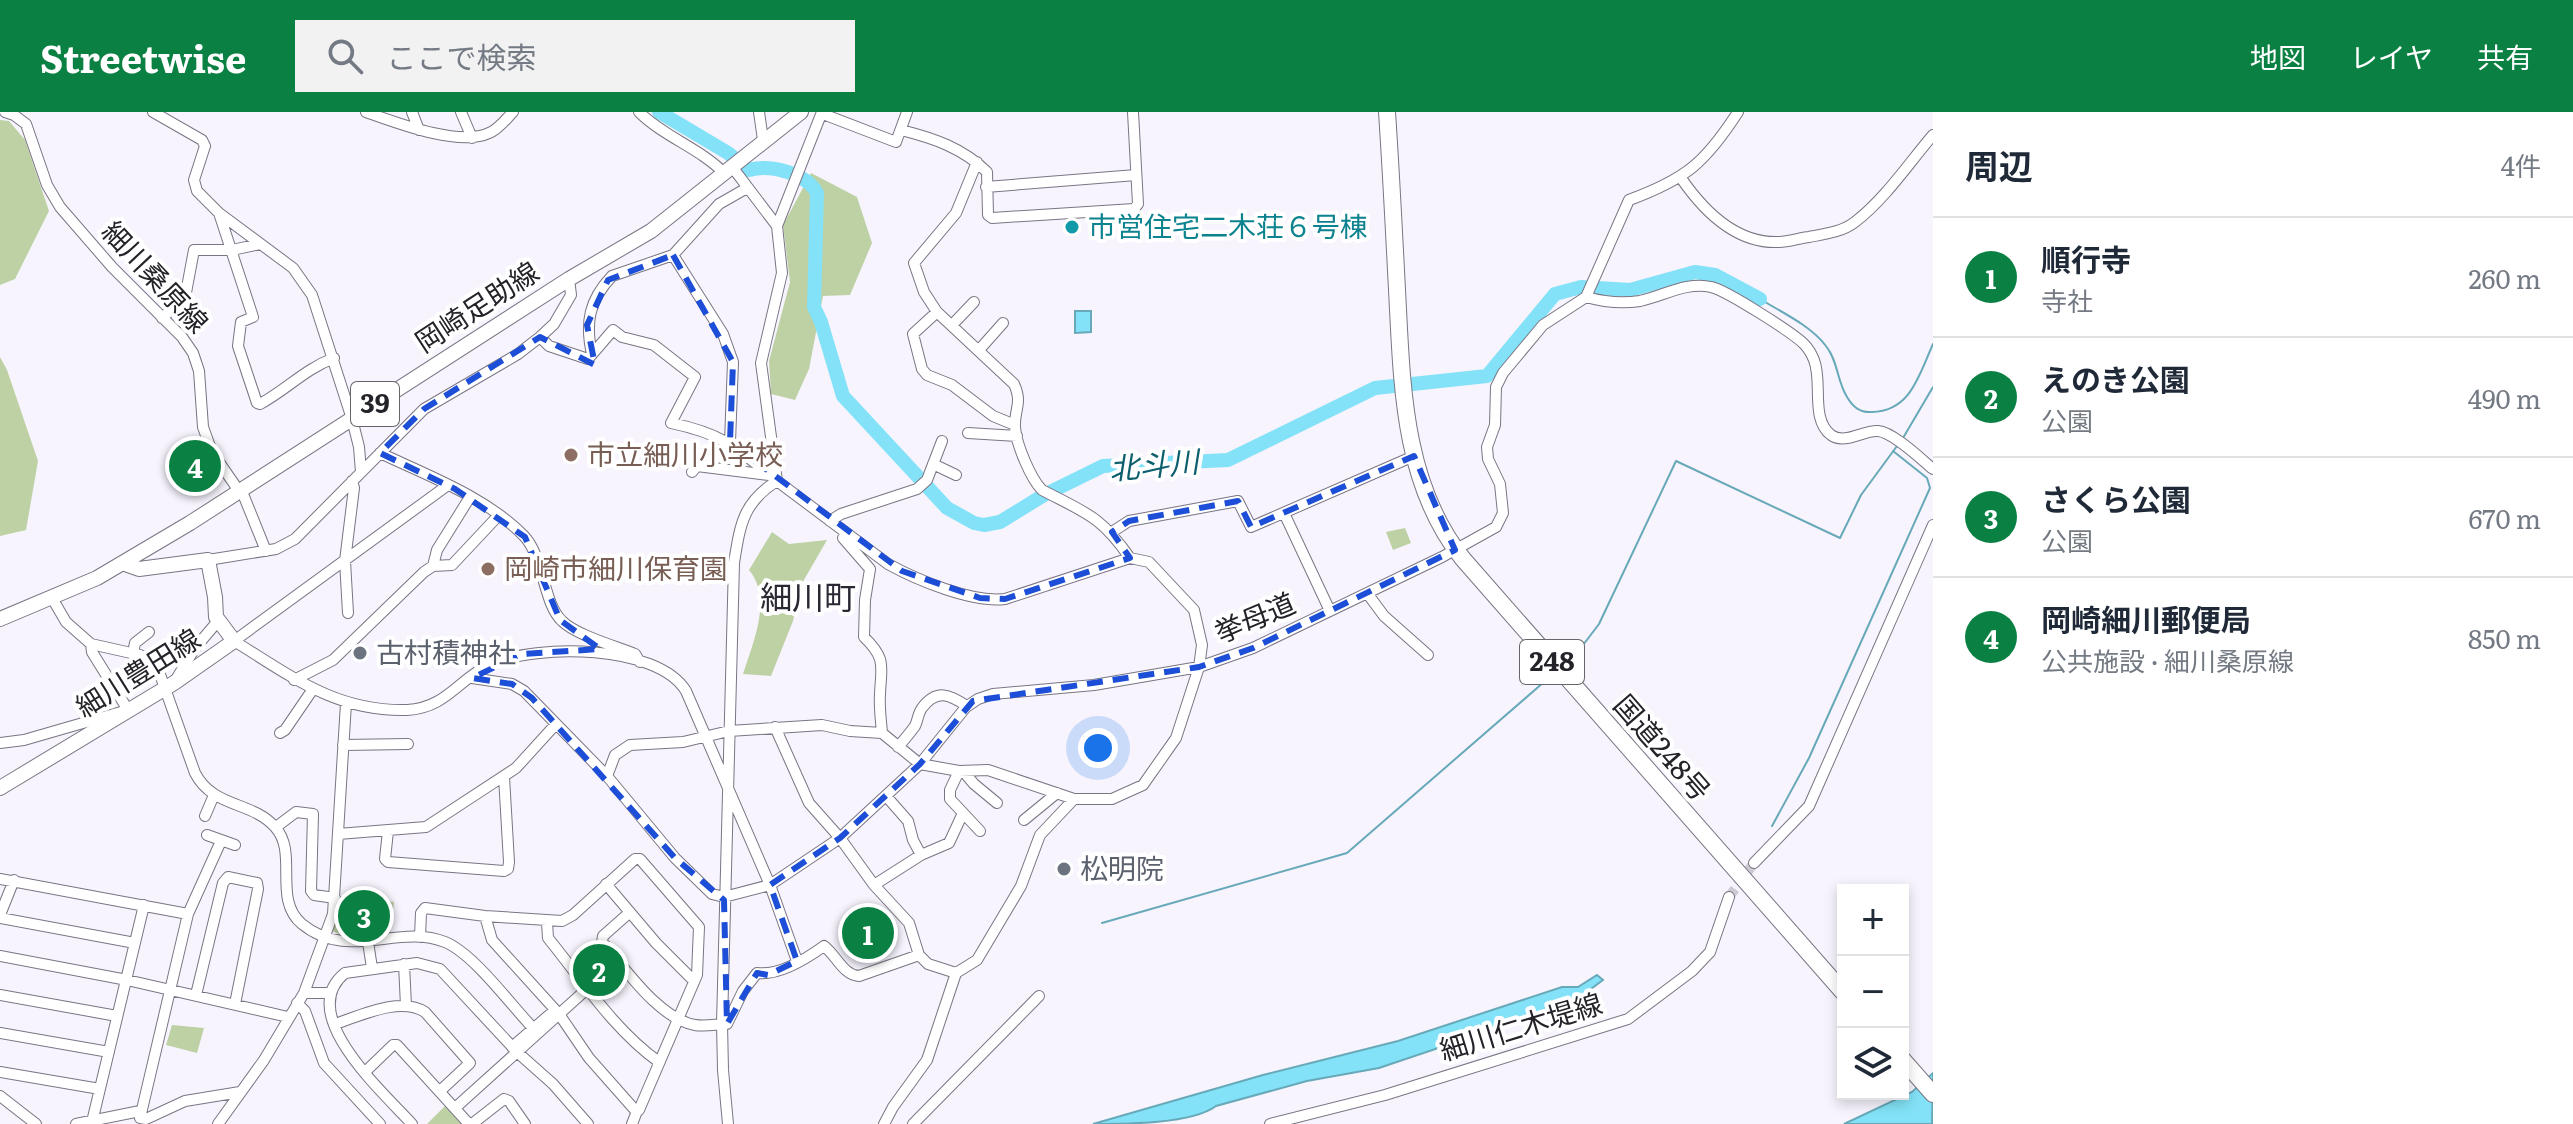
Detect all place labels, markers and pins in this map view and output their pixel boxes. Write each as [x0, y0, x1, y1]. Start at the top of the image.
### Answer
place label: 市営住宅二木荘６号棟 [1088, 204, 1368, 246]
marker: 市営住宅二木荘６号棟 [1063, 218, 1081, 236]
place label: 市立細川小学校 [587, 432, 783, 474]
pin: 4 [169, 436, 221, 496]
marker: 市立細川小学校 [562, 446, 580, 464]
place label: 岡崎市細川保育園 [504, 546, 728, 588]
marker: 岡崎市細川保育園 [479, 560, 497, 578]
place label: 古村積神社 [376, 630, 516, 672]
marker: 古村積神社 [351, 644, 369, 662]
place label: 松明院 [1080, 846, 1164, 888]
marker: 松明院 [1055, 860, 1073, 878]
pin: 3 [338, 886, 390, 946]
pin: 1 [842, 903, 894, 963]
pin: 2 [573, 940, 625, 1000]

